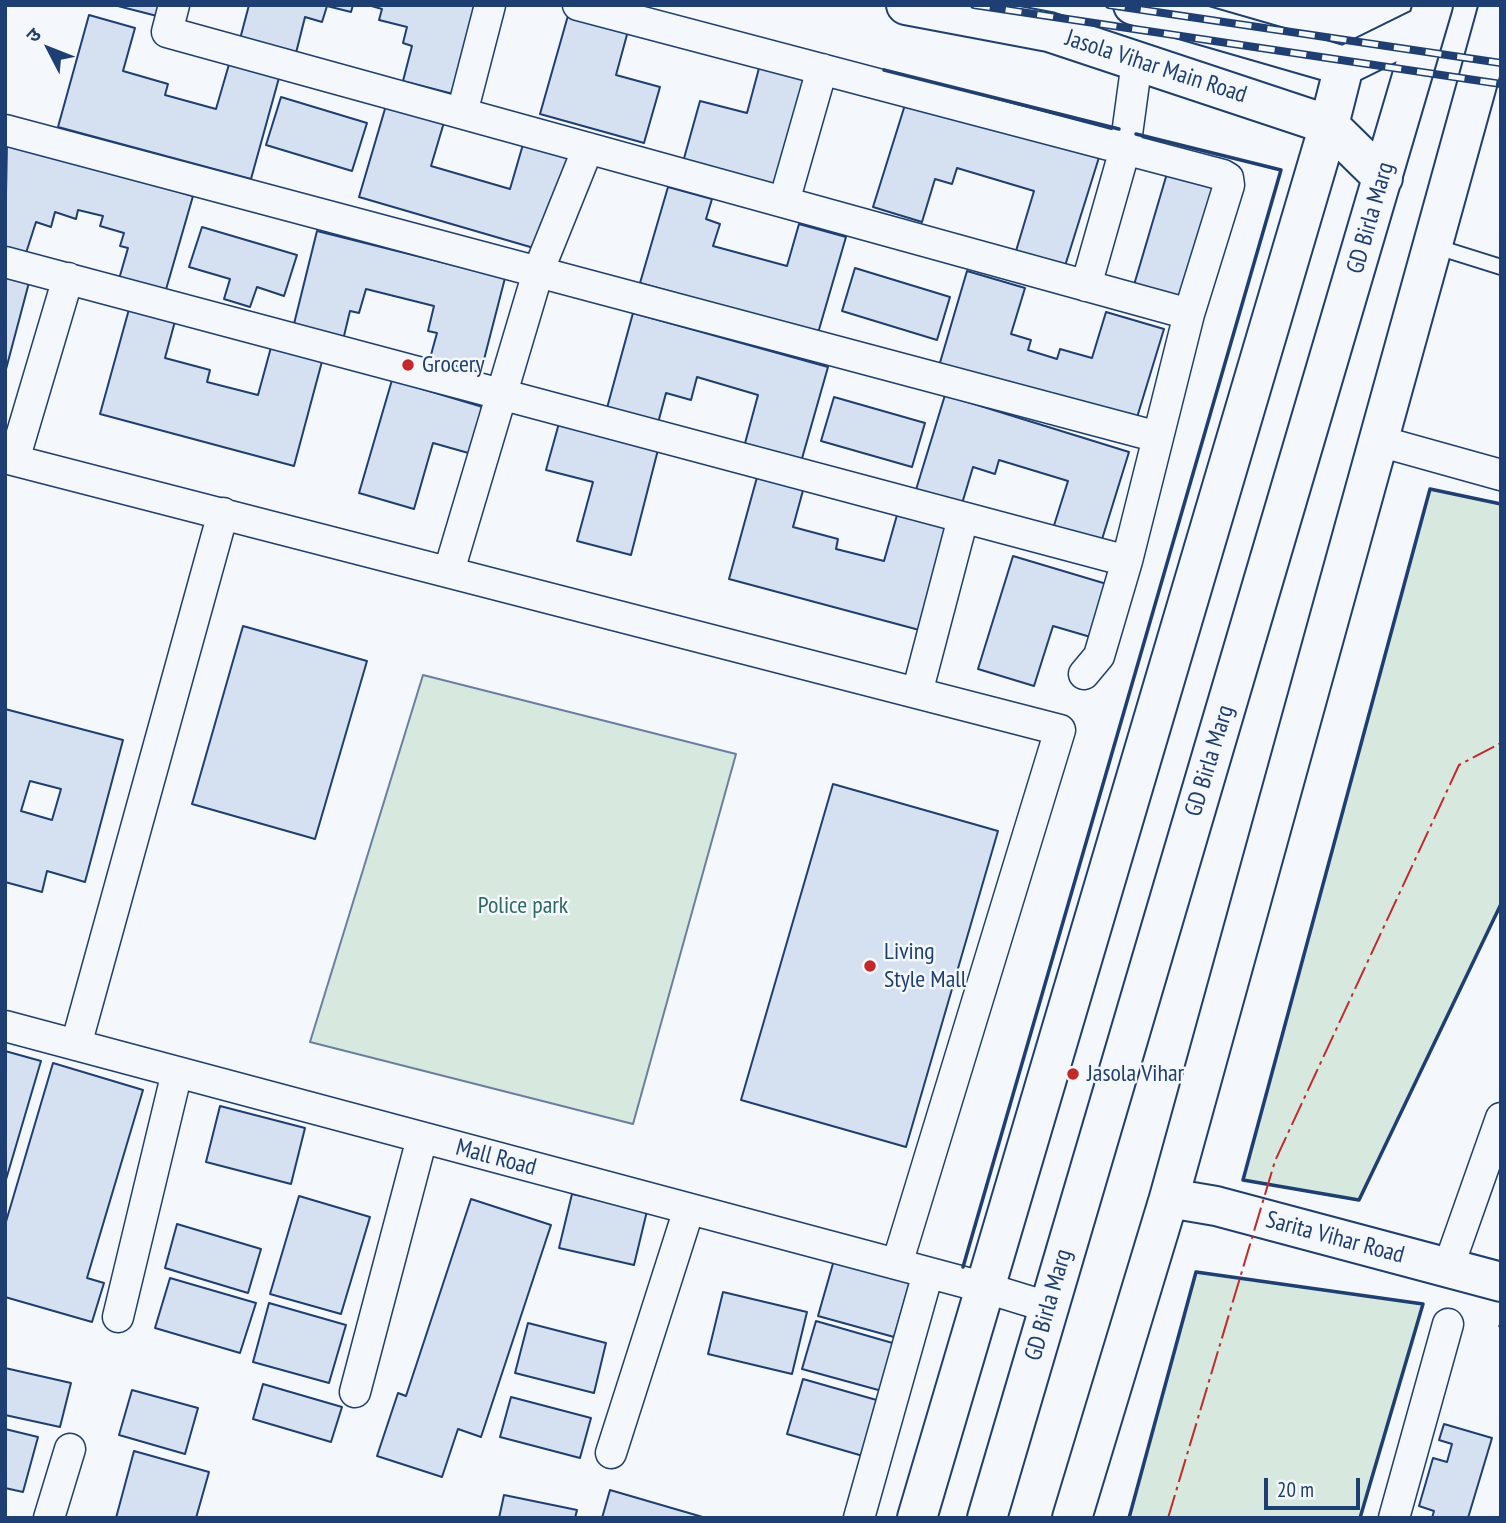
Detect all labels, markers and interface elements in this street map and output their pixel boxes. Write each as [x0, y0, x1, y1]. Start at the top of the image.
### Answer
north arrow [14, 14, 84, 84]
text: उ [21, 23, 46, 47]
street label: Jasola Vihar Main Road [1062, 24, 1250, 110]
street label: GD Birla Marg [1341, 159, 1401, 277]
place label: Grocery [422, 351, 484, 379]
marker: Grocery [400, 357, 416, 373]
street label: GD Birla Marg [1179, 702, 1241, 820]
park label: Police park [478, 892, 568, 920]
place label: Living Style Mall [884, 938, 966, 994]
marker: Living Style Mall [862, 958, 878, 974]
place label: Jasola Vihar [1087, 1060, 1184, 1088]
marker: Jasola Vihar [1065, 1066, 1081, 1082]
street label: Mall Road [453, 1133, 539, 1183]
street label: Sarita Vihar Road [1263, 1206, 1407, 1270]
street label: GD Birla Marg [1019, 1246, 1079, 1364]
scale bar [1268, 1464, 1364, 1508]
text: 20 m [1277, 1476, 1314, 1503]

